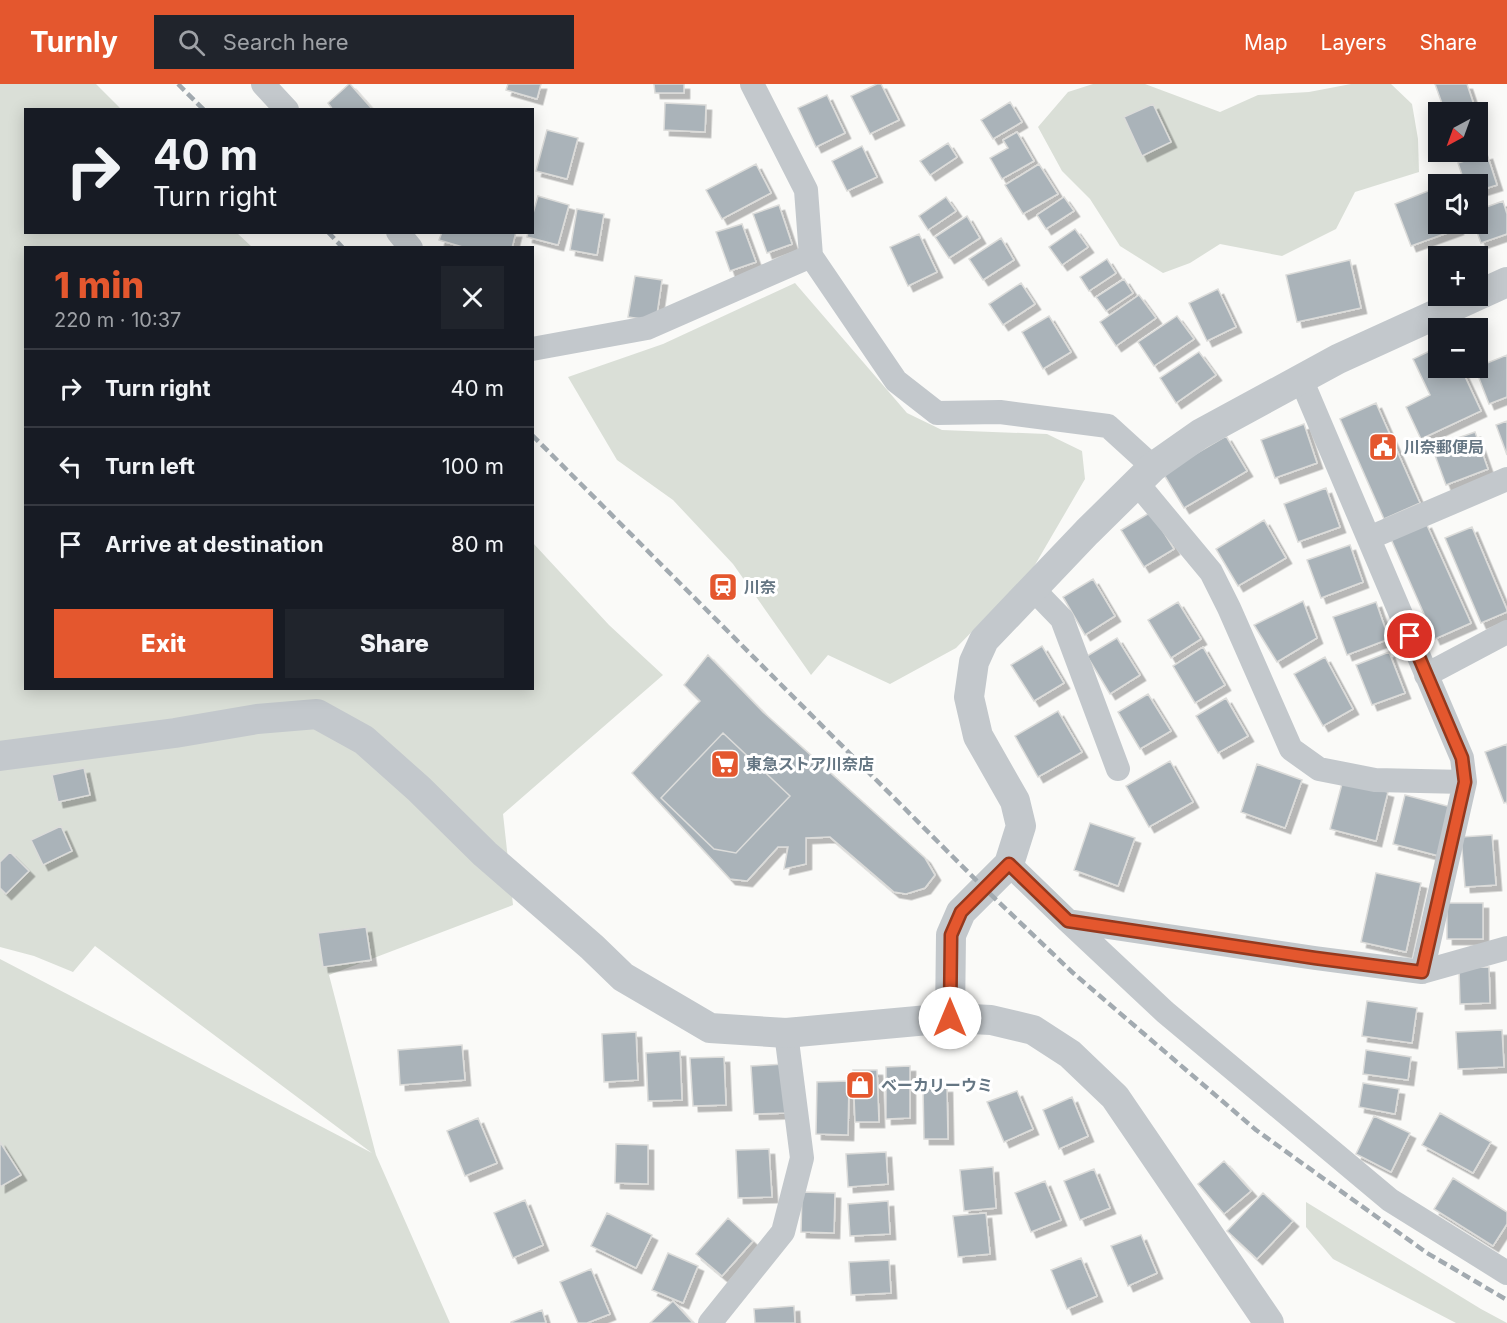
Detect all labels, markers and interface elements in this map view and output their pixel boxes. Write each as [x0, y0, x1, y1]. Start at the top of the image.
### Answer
search box [154, 15, 574, 69]
text: Turnly [30, 25, 118, 59]
icon: search [175, 26, 208, 59]
text: Search here [223, 29, 349, 55]
text: Map [1244, 30, 1288, 55]
text: Layers [1321, 30, 1387, 55]
text: Share [1420, 30, 1477, 55]
north arrow [1428, 102, 1488, 162]
map controls [1428, 102, 1488, 378]
text: 40 m [153, 129, 258, 180]
icon: right [54, 132, 132, 210]
button: sound [1428, 174, 1488, 234]
text: Turn right [153, 180, 277, 213]
button: + [1428, 246, 1488, 306]
text: 1 min [54, 263, 144, 307]
button: close [441, 266, 504, 329]
text: 220 m · 10:37 [54, 308, 181, 332]
button: − [1428, 318, 1488, 378]
icon: right [54, 372, 87, 405]
text: Turn right [105, 375, 211, 401]
text: 40 m [450, 375, 504, 401]
public building icon: 川奈郵便局 [1367, 431, 1399, 463]
place label: 川奈郵便局 [1404, 437, 1484, 457]
icon: left [54, 450, 87, 483]
text: Turn left [105, 453, 195, 479]
text: 100 m [442, 453, 504, 479]
icon: arrive [54, 528, 87, 561]
text: Arrive at destination [105, 531, 324, 557]
text: 80 m [451, 531, 504, 557]
station icon: 川奈 [707, 571, 739, 603]
place label: 川奈 [744, 577, 776, 597]
button: Exit [54, 609, 273, 678]
button: Share [285, 609, 504, 678]
pin [1384, 610, 1435, 661]
icon: arrive [1393, 619, 1426, 652]
supermarket icon: 東急ストア川奈店 [709, 748, 741, 780]
place label: 東急ストア川奈店 [746, 754, 874, 774]
position arrow [918, 986, 982, 1050]
shop icon: ベーカリーウミ [844, 1069, 876, 1101]
place label: ベーカリーウミ [881, 1075, 993, 1095]

